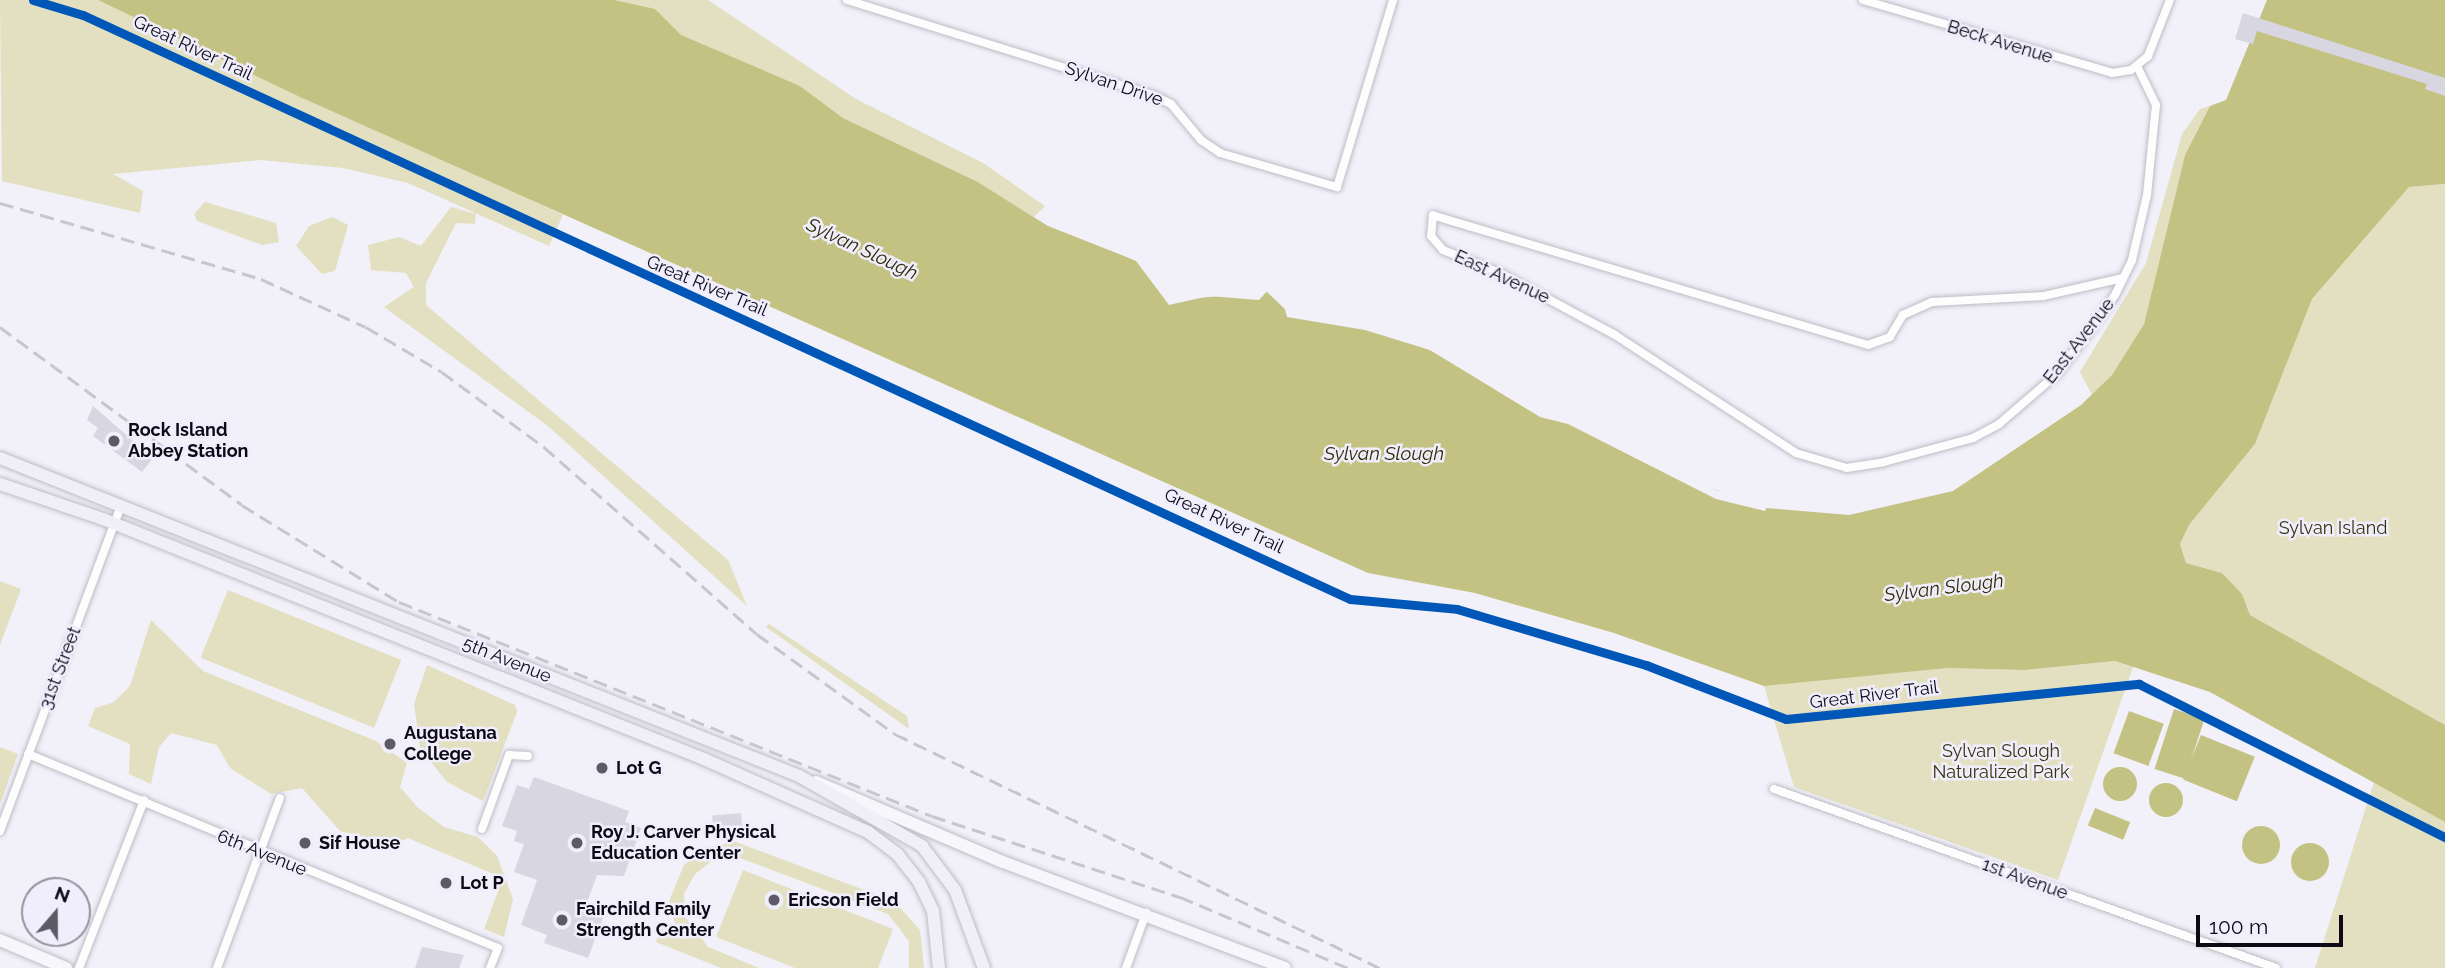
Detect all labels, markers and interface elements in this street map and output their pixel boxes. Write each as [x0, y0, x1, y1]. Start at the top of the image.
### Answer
street label: Great River Trail [129, 11, 257, 85]
street label: Beck Avenue [1944, 16, 2056, 68]
street label: Sylvan Drive [1062, 57, 1166, 111]
water label: Sylvan Slough [803, 213, 921, 285]
street label: East Avenue [1451, 245, 1553, 309]
street label: Great River Trail [643, 251, 771, 321]
street label: East Avenue [2039, 294, 2119, 388]
place label: Rock Island Abbey Station [128, 420, 249, 462]
marker: Rock Island Abbey Station [106, 433, 122, 449]
water label: Sylvan Slough [1324, 443, 1444, 465]
street label: Great River Trail [1160, 484, 1288, 558]
park label: Sylvan Island [2279, 517, 2387, 539]
water label: Sylvan Slough [1883, 569, 2005, 607]
street label: 31st Street [34, 624, 86, 712]
street label: 5th Avenue [459, 632, 555, 688]
street label: Great River Trail [1808, 676, 1940, 714]
place label: Augustana College [404, 723, 497, 766]
marker: Augustana College [382, 736, 398, 752]
park label: Sylvan Slough Naturalized Park [1933, 741, 2069, 784]
place label: Lot G [616, 757, 661, 779]
marker: Lot G [594, 760, 610, 776]
place label: Roy J. Carver Physical Education Center [591, 822, 777, 864]
street label: 6th Avenue [214, 825, 310, 881]
place label: Sif House [319, 832, 401, 854]
marker: Sif House [297, 835, 313, 851]
marker: Roy J. Carver Physical Education Center [569, 835, 585, 851]
street label: 1st Avenue [1979, 853, 2071, 905]
place label: Lot P [460, 872, 504, 894]
marker: Lot P [438, 875, 454, 891]
north arrow [21, 877, 91, 947]
text: N [52, 881, 73, 907]
place label: Ericson Field [788, 889, 898, 911]
marker: Ericson Field [766, 892, 782, 908]
place label: Fairchild Family Strength Center [576, 899, 714, 942]
scale bar [2200, 902, 2347, 946]
marker: Fairchild Family Strength Center [554, 912, 570, 928]
text: 100 m [2209, 914, 2268, 939]

